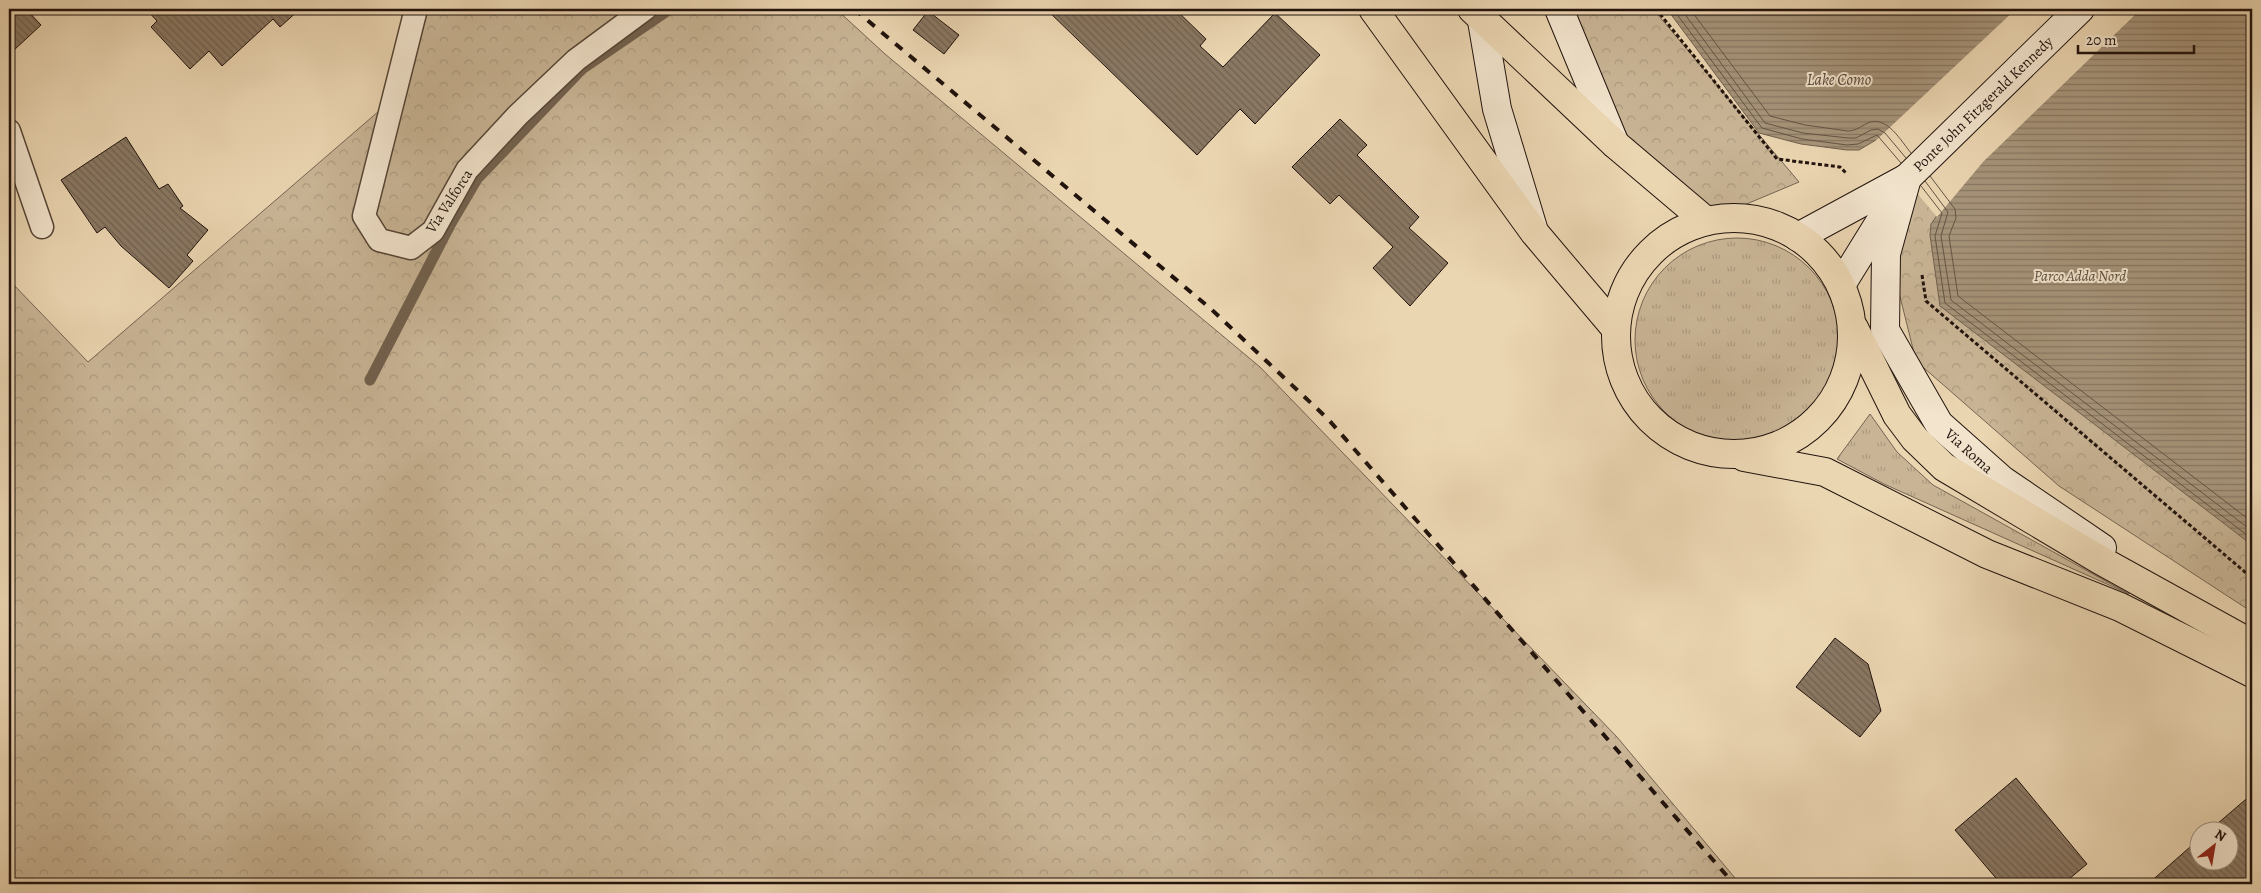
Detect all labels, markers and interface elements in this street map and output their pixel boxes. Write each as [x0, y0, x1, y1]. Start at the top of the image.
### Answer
scale bar [2078, 22, 2195, 54]
text: 20 m [2086, 30, 2117, 50]
street label: Ponte John Fitzgerald Kennedy [1909, 31, 2058, 176]
water label: Lake Como [1807, 69, 1871, 91]
street label: Via Valforca [420, 165, 477, 238]
park label: Parco Adda Nord [2034, 266, 2126, 286]
street label: Via Roma [1940, 423, 1997, 478]
north arrow [2188, 820, 2238, 870]
text: N [2211, 825, 2230, 846]

